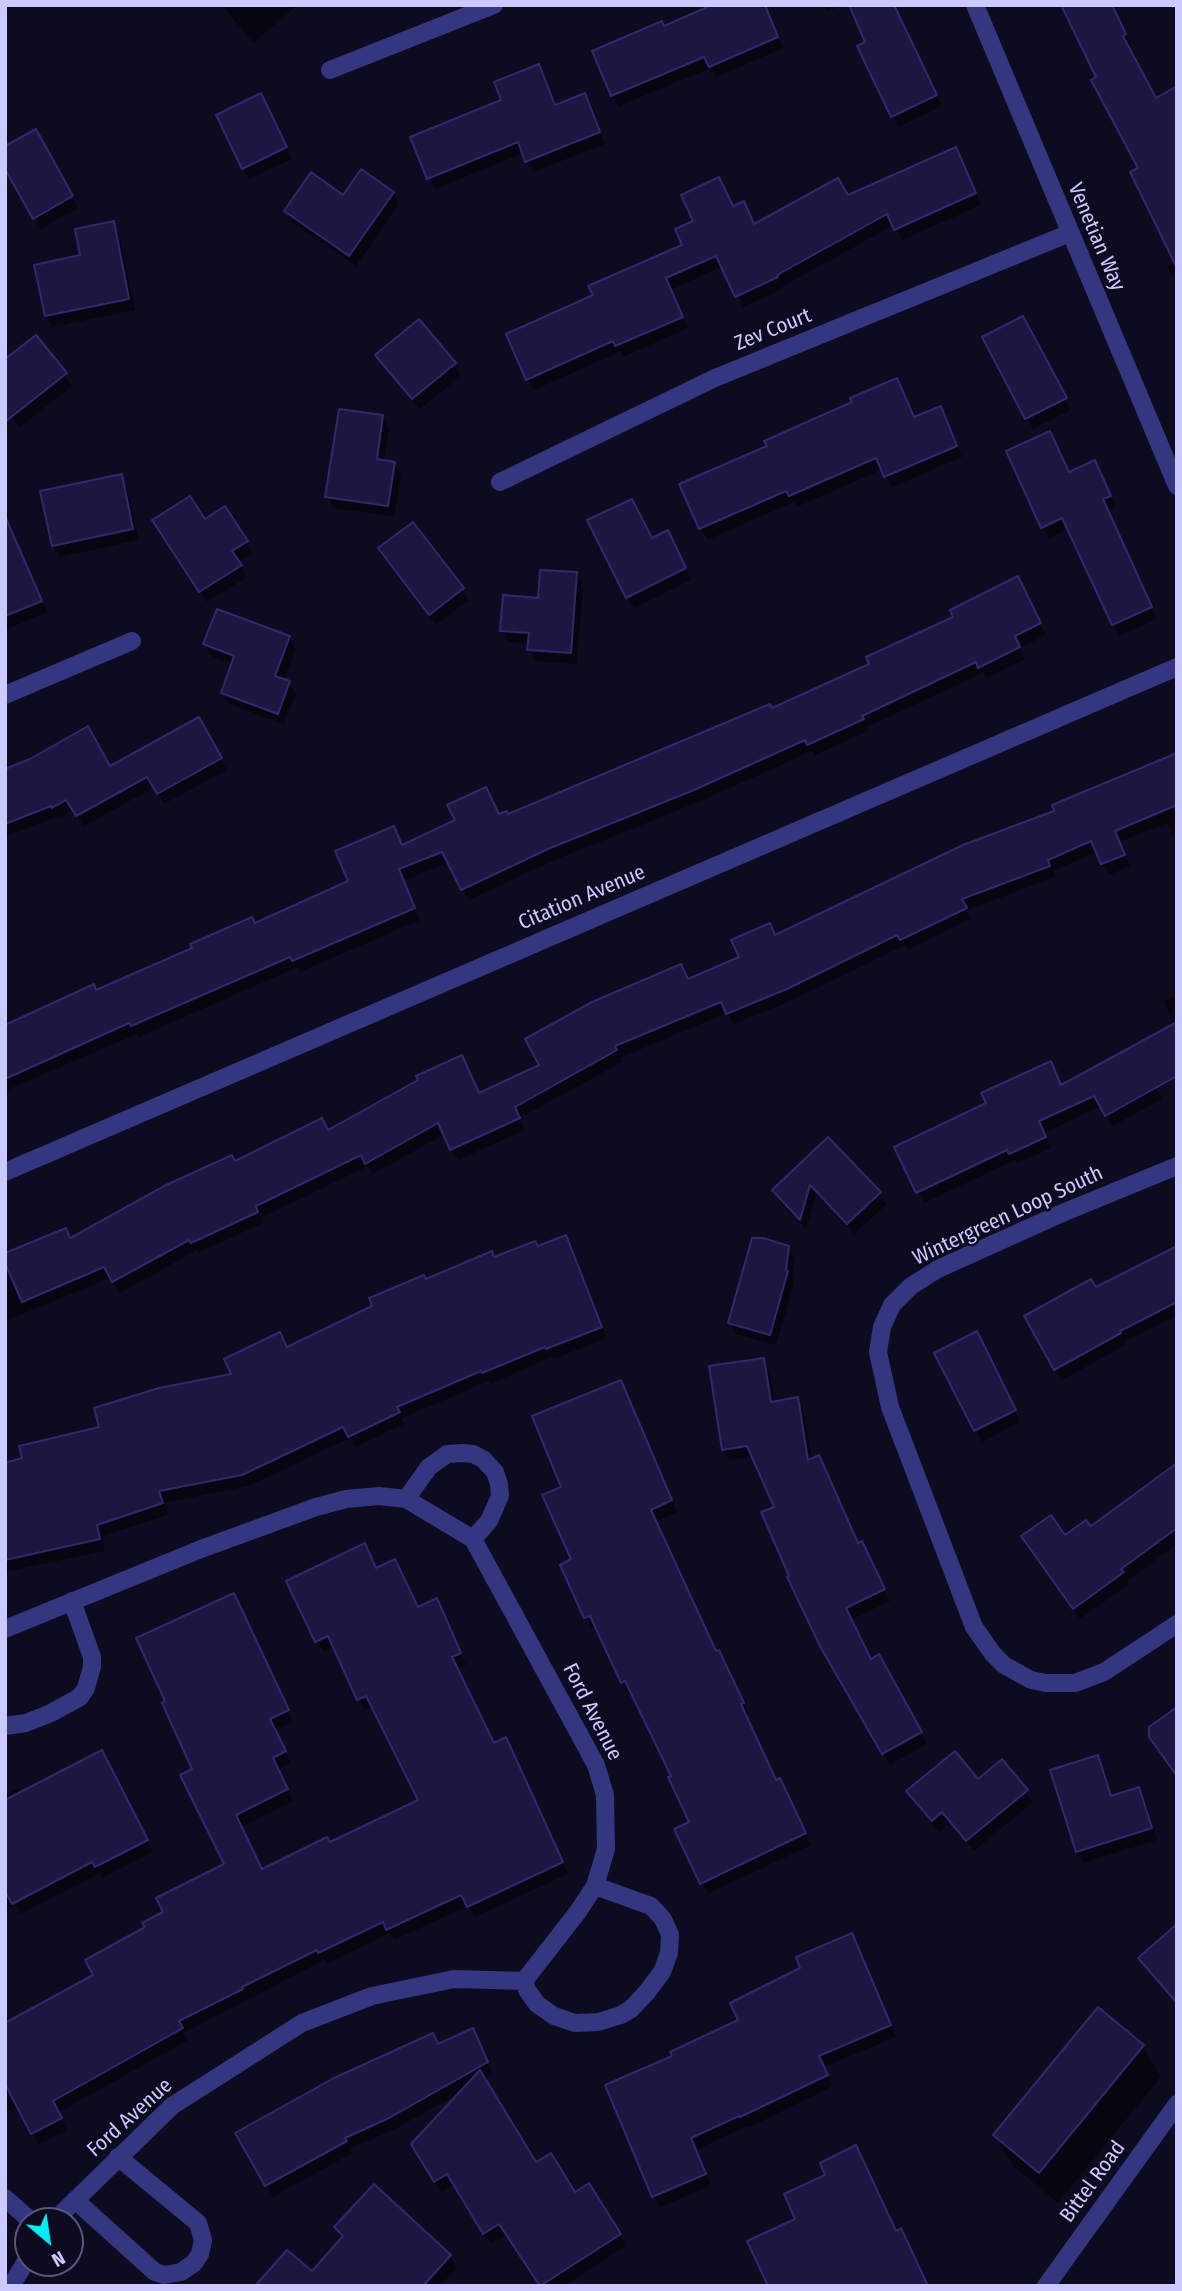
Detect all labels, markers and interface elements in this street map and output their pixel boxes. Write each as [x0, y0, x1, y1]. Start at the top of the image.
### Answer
street label: Venetian Way [1062, 179, 1130, 295]
street label: Zev Court [731, 303, 815, 357]
street label: Citation Avenue [515, 860, 649, 936]
street label: Wintergreen Loop South [909, 1161, 1107, 1271]
street label: Ford Avenue [557, 1659, 627, 1765]
street label: Ford Avenue [82, 2073, 178, 2163]
street label: Bittel Road [1055, 2136, 1131, 2228]
north arrow [14, 2207, 84, 2277]
text: N [48, 2246, 69, 2272]

